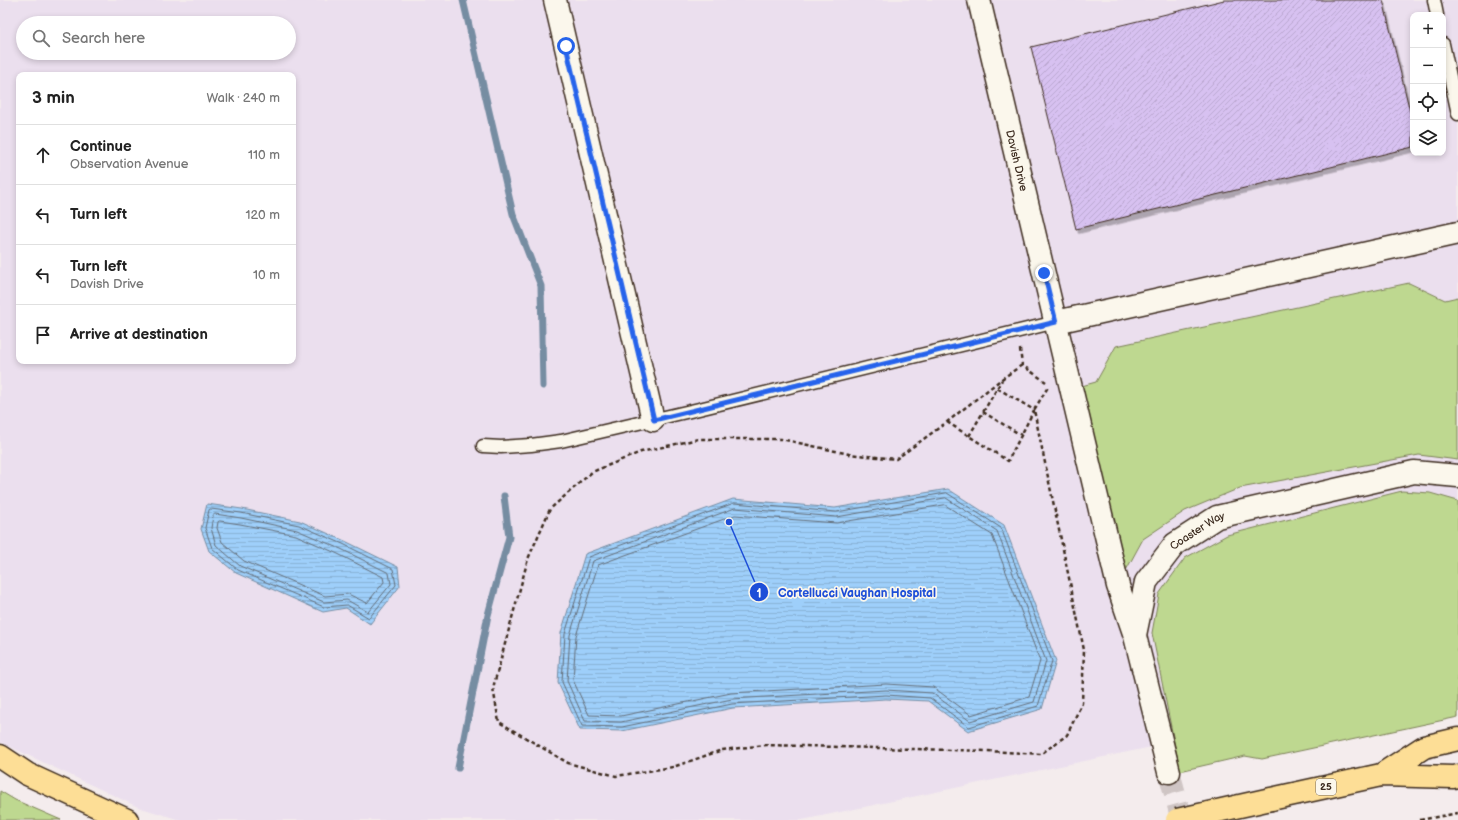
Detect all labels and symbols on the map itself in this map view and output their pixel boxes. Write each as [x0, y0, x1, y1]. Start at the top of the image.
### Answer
route start [557, 37, 575, 55]
street label: Davish Drive [1004, 129, 1031, 193]
route end [1035, 264, 1053, 282]
street label: Coaster Way [1167, 509, 1226, 552]
callout: Cortellucci Vaughan Hospital [749, 580, 944, 604]
text: 1 [756, 586, 762, 601]
text: Cortellucci Vaughan Hospital [778, 586, 936, 601]
road number: 25 [1316, 779, 1336, 795]

